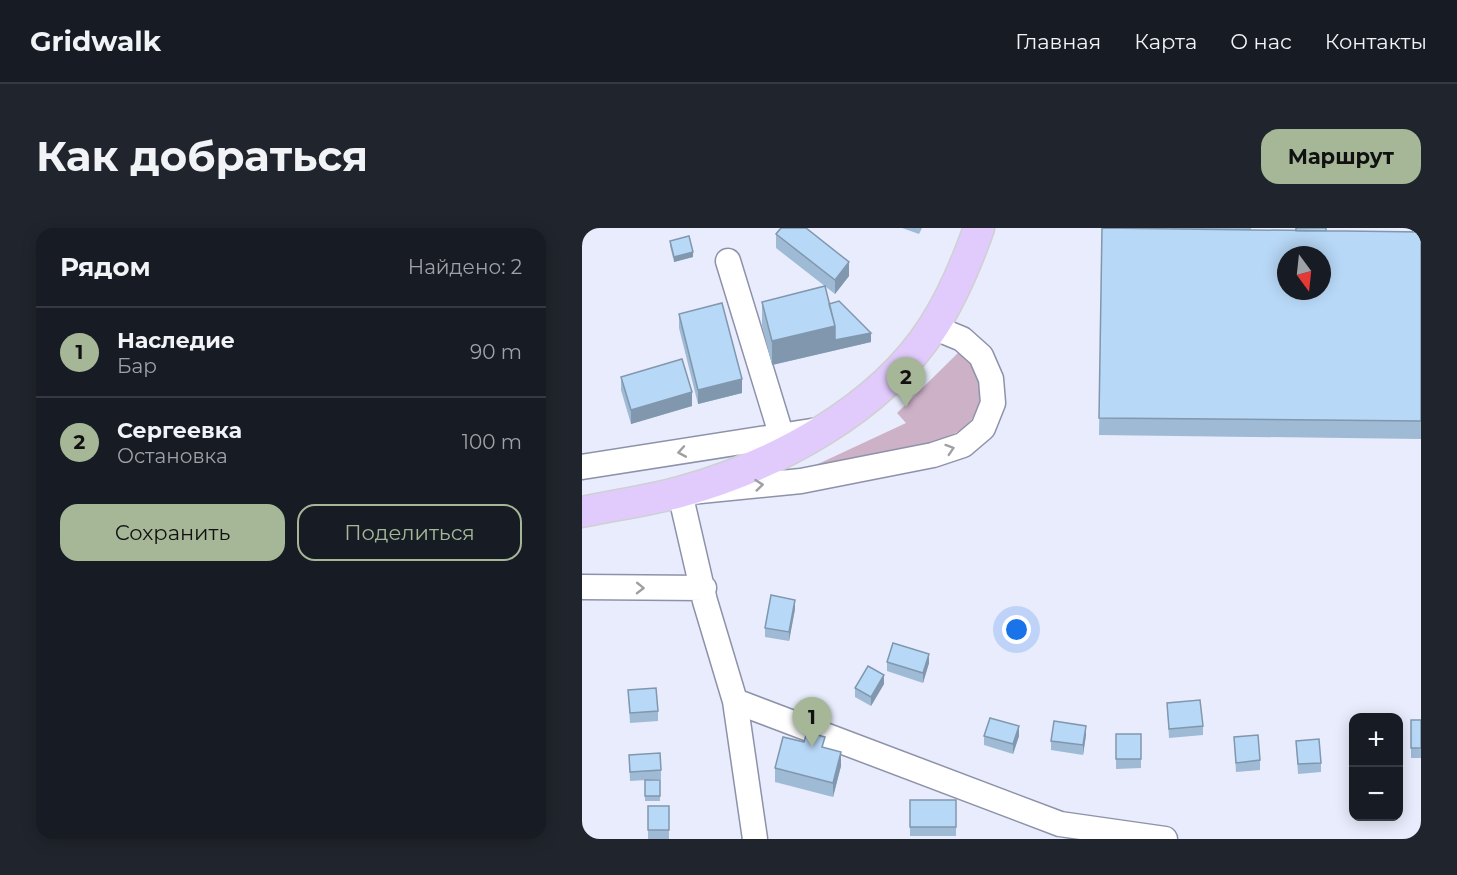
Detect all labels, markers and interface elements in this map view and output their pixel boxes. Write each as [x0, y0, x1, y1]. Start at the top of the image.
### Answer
text: Gridwalk [30, 24, 161, 58]
text: Главная [1015, 29, 1101, 54]
text: Карта [1134, 29, 1197, 54]
text: О нас [1230, 29, 1292, 54]
text: Контакты [1325, 29, 1427, 54]
button: Маршрут [1261, 129, 1421, 184]
text: Как добраться [36, 130, 368, 182]
north arrow [1277, 246, 1331, 300]
text: Рядом [60, 251, 151, 283]
text: Найдено: 2 [408, 255, 522, 279]
text: Наследие [117, 327, 235, 354]
text: 1 [76, 340, 83, 364]
text: 90 m [470, 340, 522, 364]
text: Бар [117, 354, 157, 378]
pin: 2 [886, 358, 926, 407]
text: Сергеевка [117, 417, 242, 444]
text: 2 [74, 430, 85, 454]
text: 100 m [462, 430, 522, 454]
text: Остановка [117, 444, 228, 468]
one-way arrow [944, 444, 955, 457]
one-way arrow [677, 445, 687, 458]
one-way arrow [754, 479, 763, 492]
button: Сохранить [60, 504, 285, 561]
button: Поделиться [297, 504, 522, 561]
one-way arrow [636, 582, 645, 594]
your location [1002, 615, 1031, 644]
pin: 1 [792, 698, 832, 747]
map controls [1349, 713, 1403, 821]
button: + [1349, 713, 1403, 767]
button: − [1349, 767, 1403, 821]

